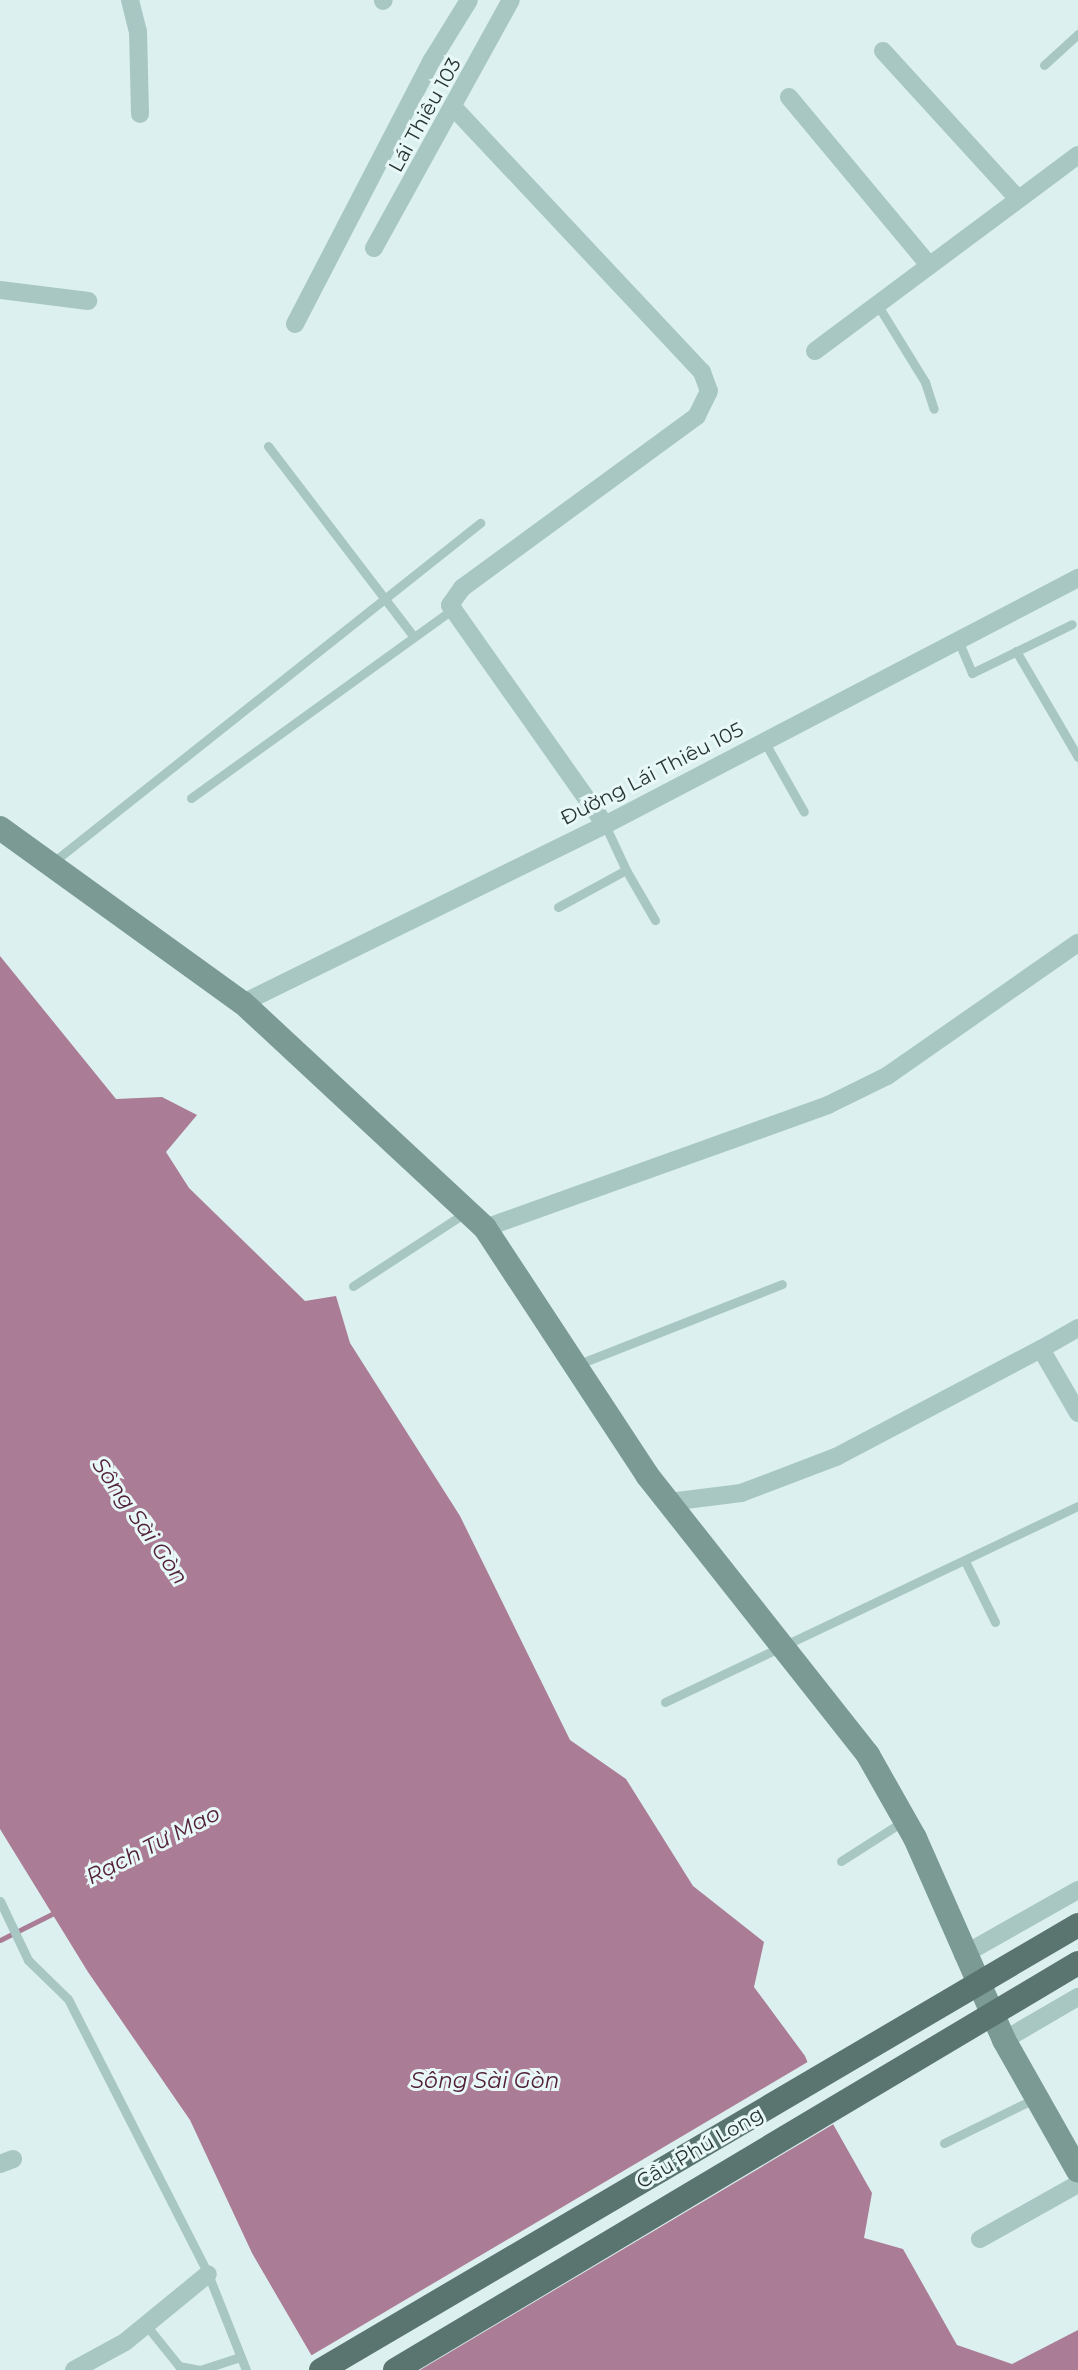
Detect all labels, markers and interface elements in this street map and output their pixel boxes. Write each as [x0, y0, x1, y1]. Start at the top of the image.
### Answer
street label: Lái Thiêu 103 [384, 54, 466, 176]
street label: Đường Lái Thiêu 105 [557, 717, 747, 831]
water label: Sông Sài Gòn [87, 1452, 193, 1590]
water label: Rạch Tư Mao [82, 1800, 224, 1890]
water label: Sông Sài Gòn [411, 2068, 559, 2094]
street label: Cầu Phú Long [632, 2102, 768, 2194]

